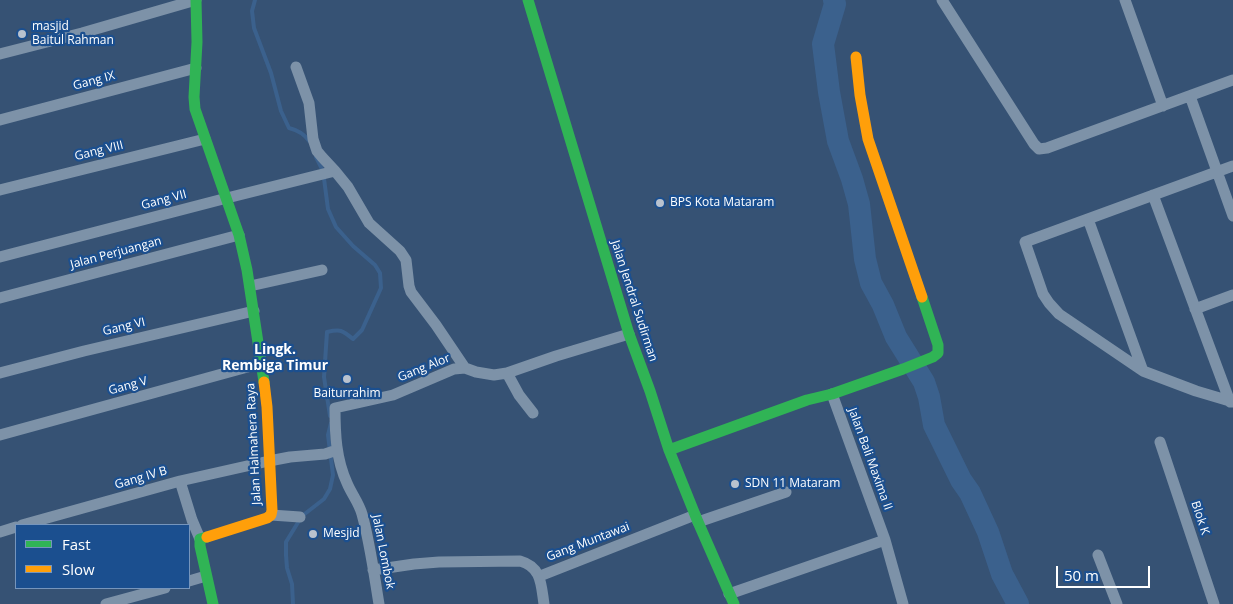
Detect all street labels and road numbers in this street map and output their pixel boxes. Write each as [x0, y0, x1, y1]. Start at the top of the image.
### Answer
street label: Gang IX [72, 69, 116, 93]
street label: Gang VIII [73, 138, 125, 164]
street label: Gang VII [140, 187, 188, 213]
street label: Jalan Perjuangan [69, 234, 163, 272]
street label: Jalan Jendral Sudirman [608, 238, 660, 364]
street label: Gang VI [101, 315, 147, 339]
street label: Gang Alor [396, 351, 452, 385]
street label: Gang V [107, 374, 149, 398]
street label: Jalan Halmahera Raya [244, 383, 264, 505]
street label: Jalan Bali Maxima II [845, 406, 895, 512]
street label: Gang IV B [113, 464, 169, 492]
street label: Blok K [1188, 499, 1212, 537]
street label: Jalan Lombok [369, 514, 397, 590]
street label: Gang Muntawai [544, 520, 632, 564]

